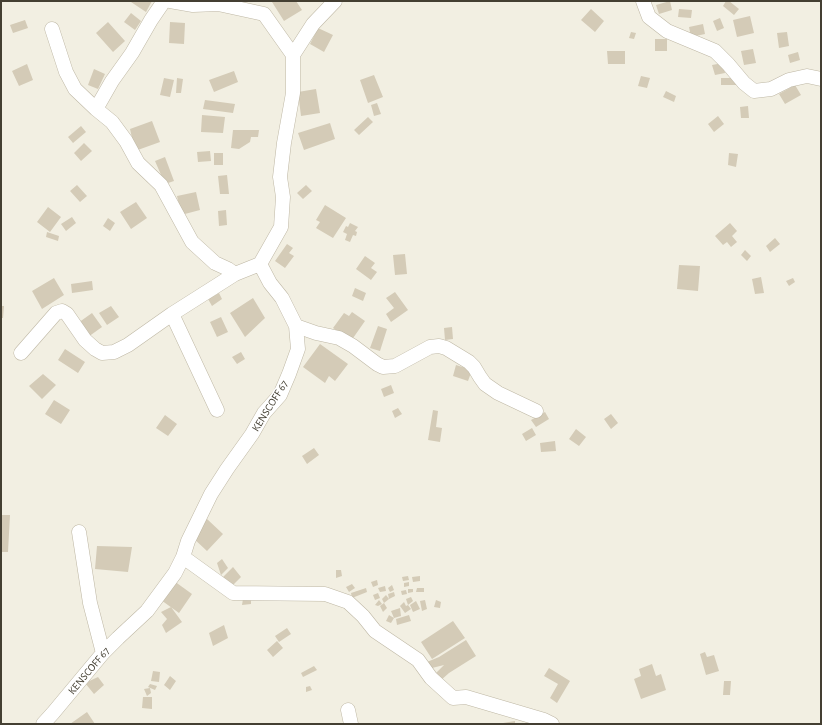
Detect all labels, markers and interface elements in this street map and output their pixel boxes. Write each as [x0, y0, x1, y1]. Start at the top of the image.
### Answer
street label: KENSCOFF 67 [249, 378, 291, 434]
street label: KENSCOFF 67 [65, 645, 113, 697]

